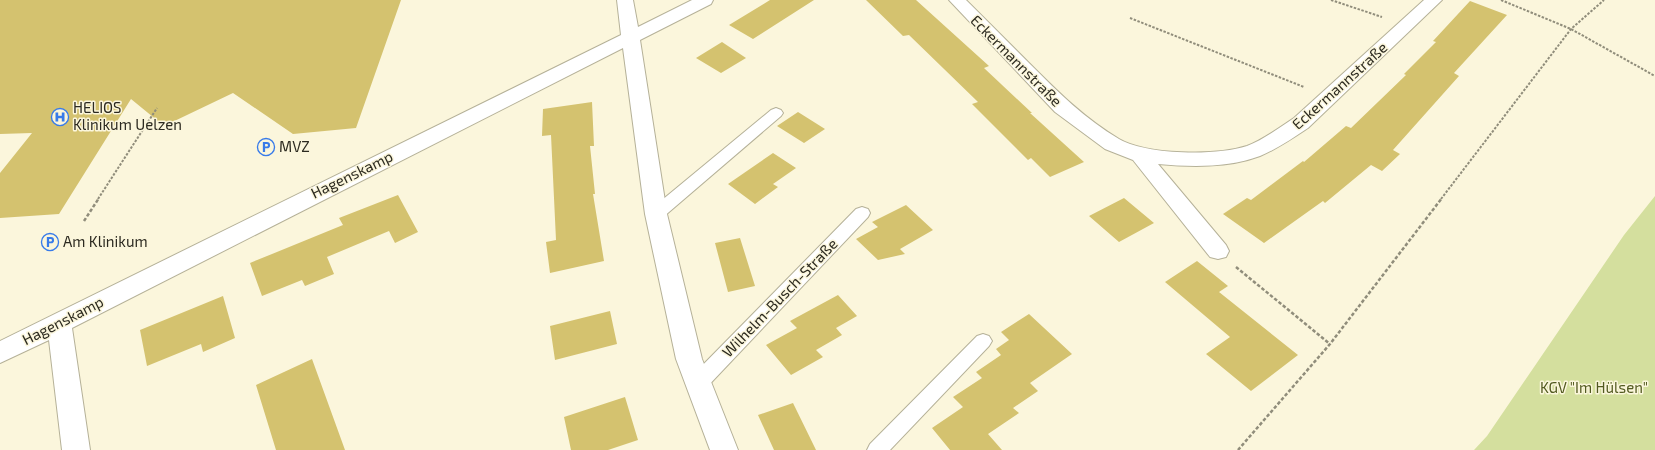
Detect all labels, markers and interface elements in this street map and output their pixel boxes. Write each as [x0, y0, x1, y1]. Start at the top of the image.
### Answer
street label: Eckermannstraße [967, 11, 1066, 110]
street label: Eckermannstraße [1288, 38, 1391, 133]
place label: HELIOS Klinikum Uelzen [73, 98, 182, 133]
hospital icon: HELIOS Klinikum Uelzen [50, 107, 70, 127]
parking icon: MVZ [256, 137, 276, 157]
place label: MVZ [279, 137, 310, 155]
street label: Hagenskamp [308, 147, 395, 202]
parking icon: Am Klinikum [40, 232, 60, 252]
place label: Am Klinikum [63, 232, 148, 250]
street label: Wilhelm-Busch-Straße [718, 234, 841, 360]
street label: Hagenskamp [19, 292, 106, 348]
park label: KGV "Im Hülsen" [1540, 378, 1648, 396]

